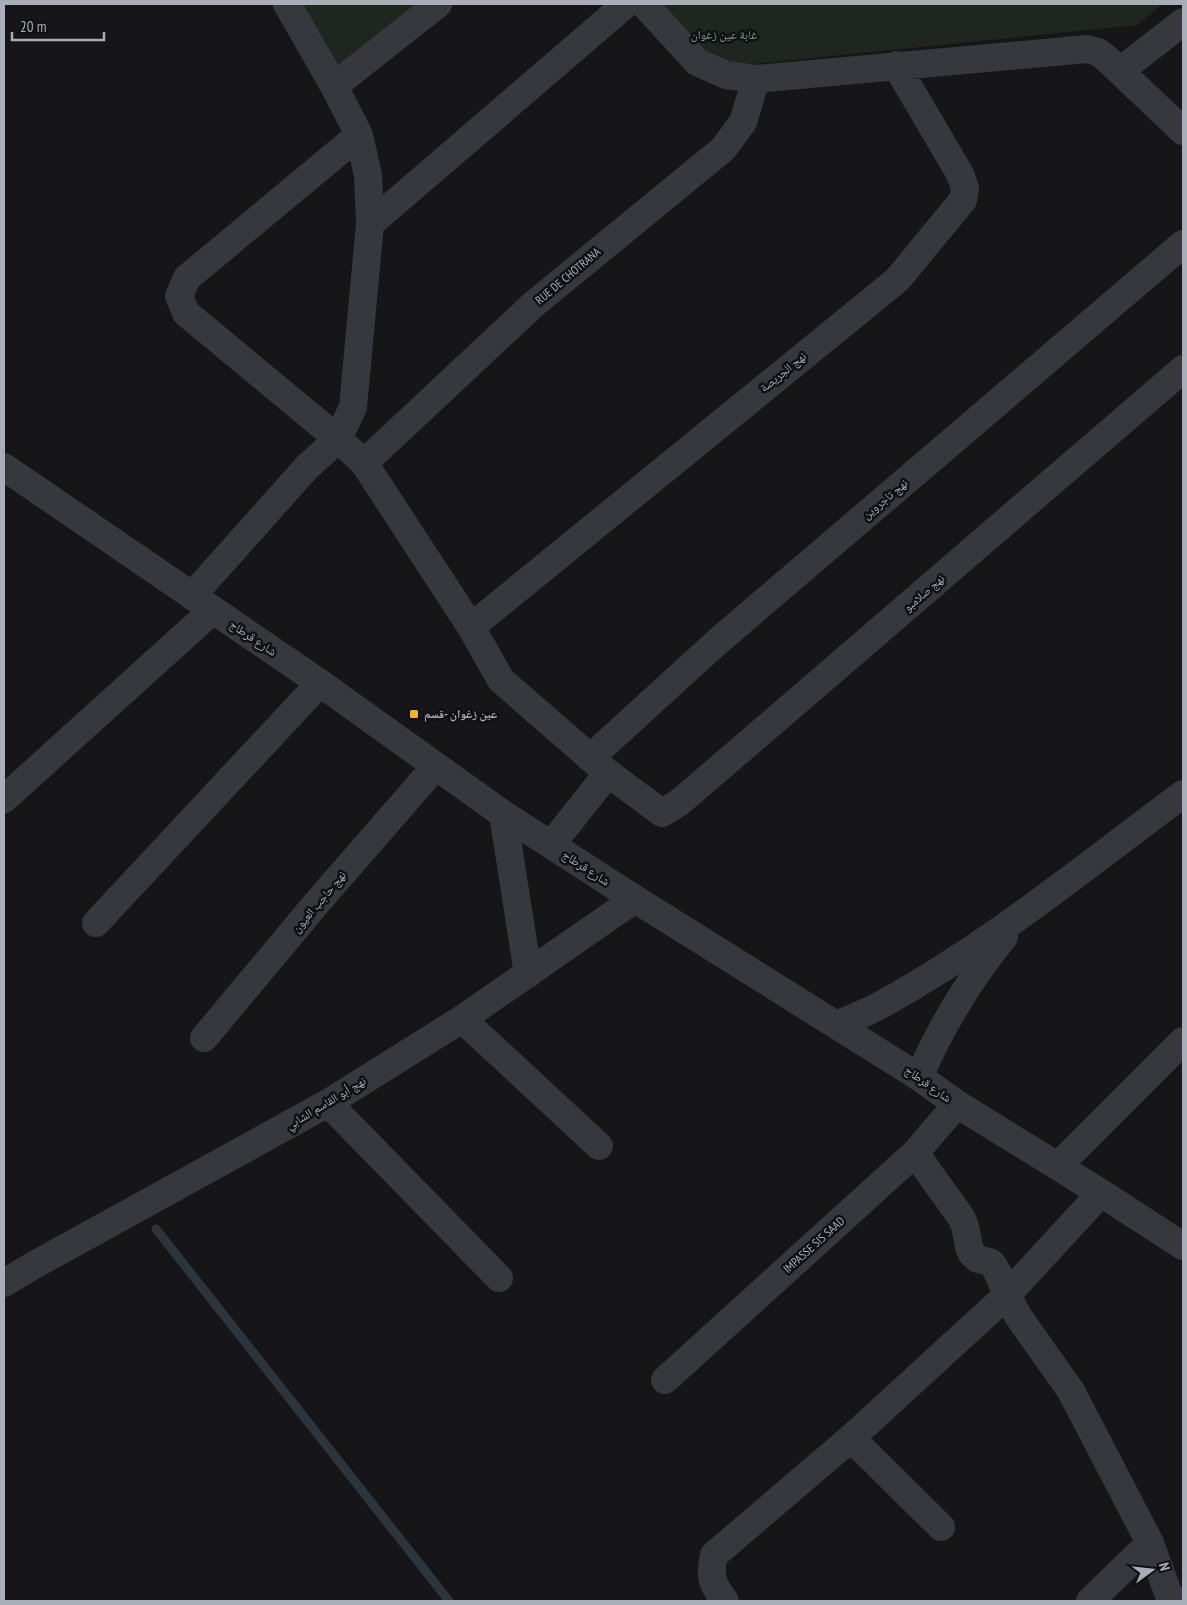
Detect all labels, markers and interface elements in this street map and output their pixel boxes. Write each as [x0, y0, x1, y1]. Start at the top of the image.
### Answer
scale bar [12, 10, 105, 42]
text: 20 m [20, 17, 46, 36]
park label: غابة عين زغوان [691, 27, 757, 42]
street label: RUE DE CHOTRANA [532, 244, 604, 307]
street label: نهج الجريصة [756, 348, 809, 395]
street label: نهج تاجروين [859, 475, 911, 522]
street label: نهج صلامبو [900, 571, 948, 615]
street label: شارع قرطاج [226, 616, 280, 660]
place label: عين زغوان -قسم [424, 706, 497, 722]
marker: عين زغوان -قسم [408, 708, 420, 720]
street label: شارع قرطاج [559, 847, 613, 889]
street label: نهج حاجب العيون [288, 868, 349, 936]
street label: شارع قرطاج [901, 1062, 955, 1106]
street label: نهج أبو القاسم الشابي [283, 1073, 370, 1135]
street label: IMPASSE SIS SAAD [780, 1213, 847, 1276]
north arrow [1127, 1545, 1177, 1595]
text: N [1155, 1561, 1174, 1573]

